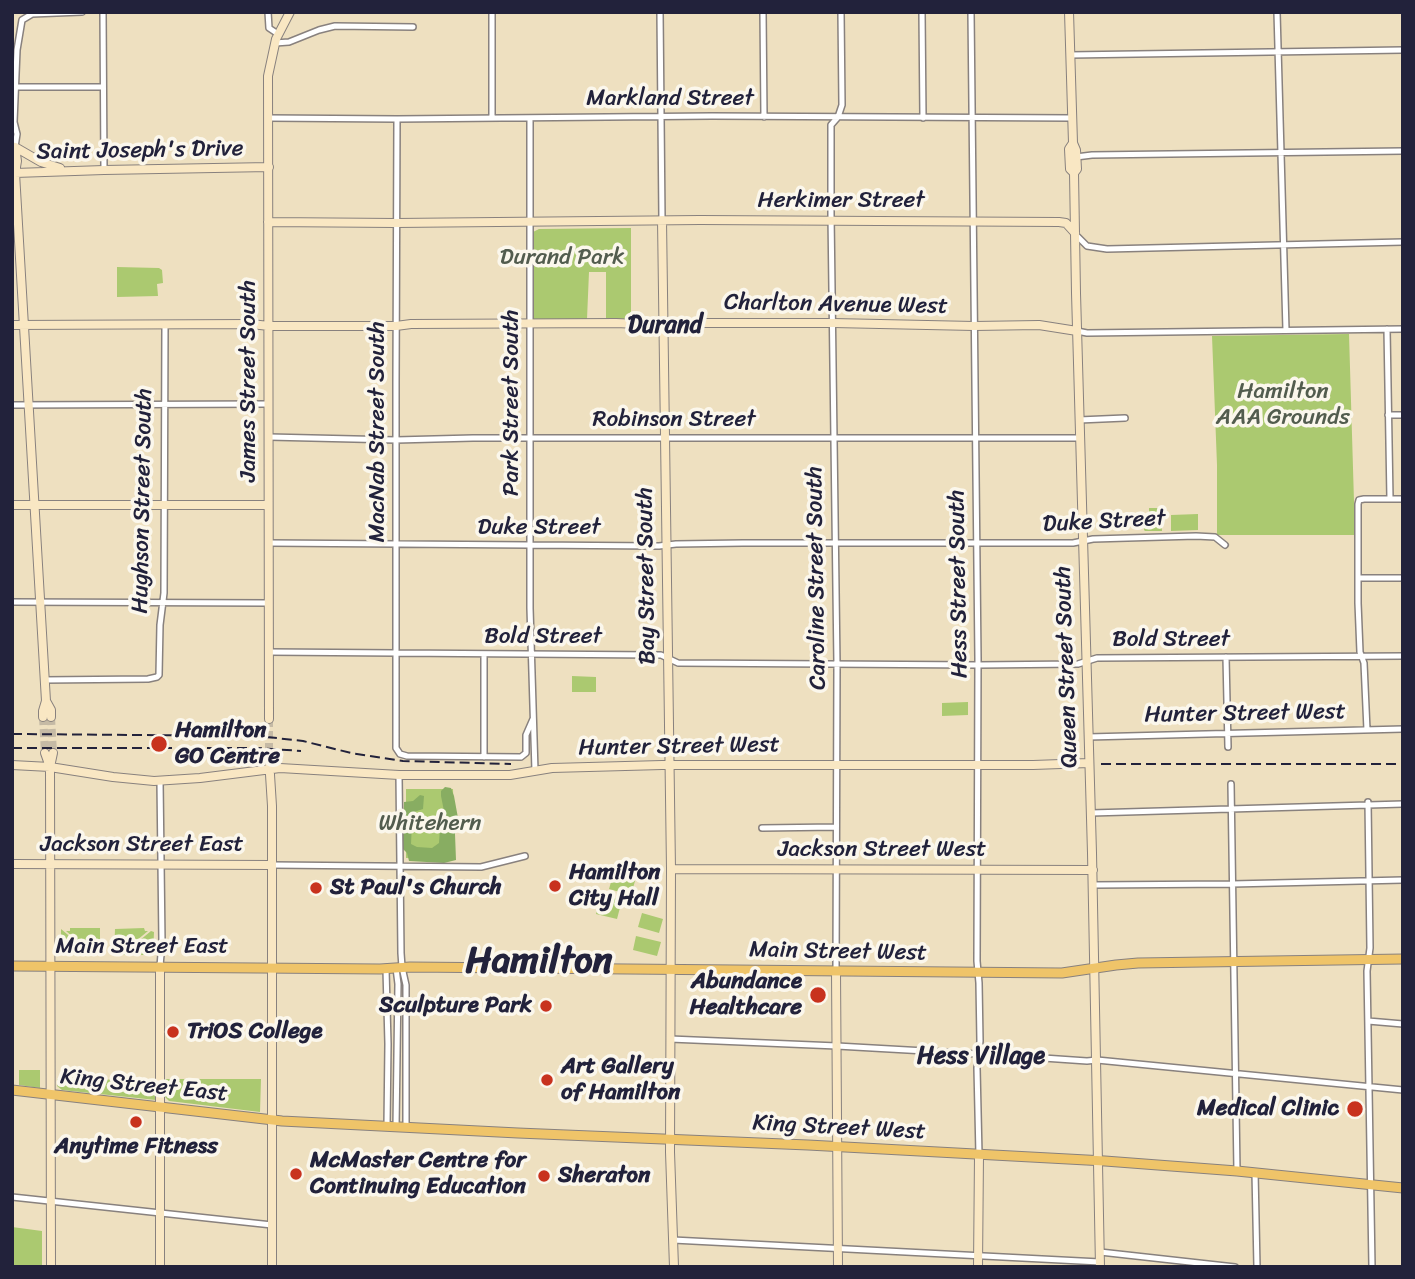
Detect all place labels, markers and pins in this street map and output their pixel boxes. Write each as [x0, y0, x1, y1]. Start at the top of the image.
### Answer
place label: Hamilton GO Centre [175, 717, 280, 771]
marker: Hamilton GO Centre [149, 734, 169, 754]
place label: Hamilton City Hall [569, 859, 660, 913]
place label: St Paul's Church [330, 874, 502, 902]
marker: Hamilton City Hall [547, 878, 563, 894]
marker: St Paul's Church [308, 880, 324, 896]
place label: Abundance Healthcare [689, 968, 802, 1022]
marker: Abundance Healthcare [808, 985, 828, 1005]
place label: Sculpture Park [379, 992, 532, 1020]
marker: Sculpture Park [538, 998, 554, 1014]
place label: TriOS College [187, 1018, 322, 1046]
marker: TriOS College [165, 1024, 181, 1040]
place label: Art Gallery of Hamilton [561, 1053, 680, 1107]
marker: Art Gallery of Hamilton [539, 1072, 555, 1088]
place label: Medical Clinic [1197, 1095, 1339, 1123]
marker: Medical Clinic [1345, 1099, 1365, 1119]
marker: Anytime Fitness [128, 1114, 144, 1130]
place label: Anytime Fitness [54, 1133, 218, 1161]
place label: McMaster Centre for Continuing Education [310, 1147, 526, 1201]
place label: Sheraton [558, 1162, 650, 1190]
marker: McMaster Centre for Continuing Education [288, 1166, 304, 1182]
marker: Sheraton [536, 1168, 552, 1184]

